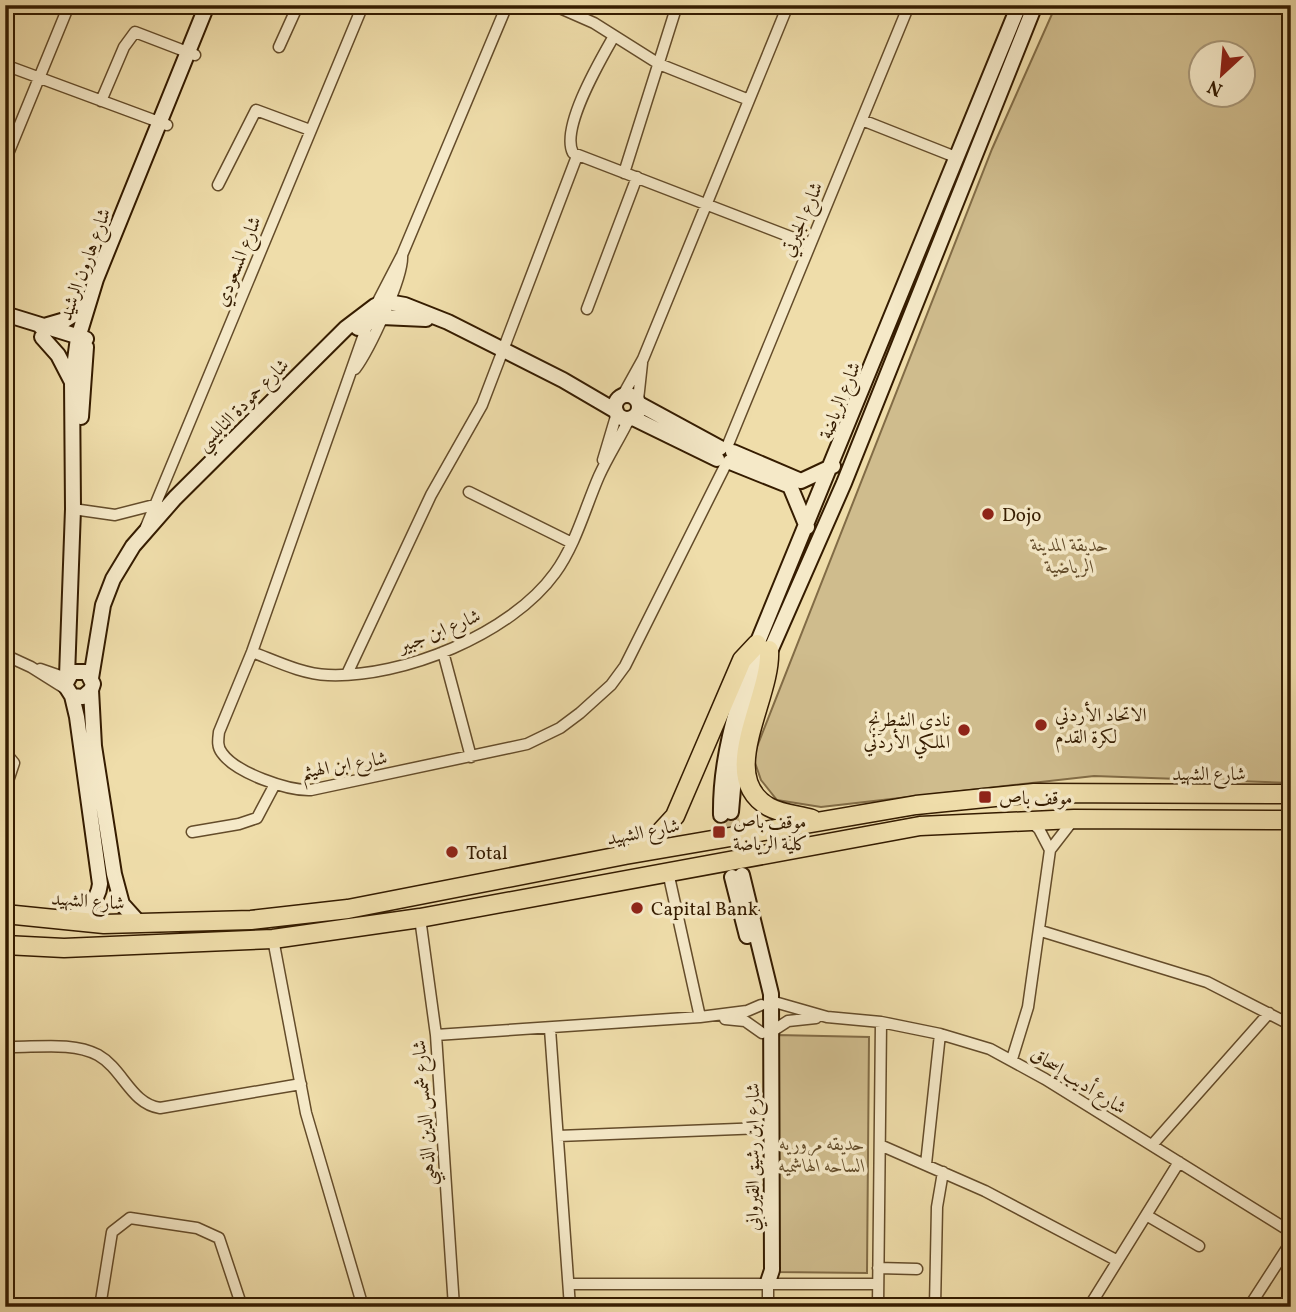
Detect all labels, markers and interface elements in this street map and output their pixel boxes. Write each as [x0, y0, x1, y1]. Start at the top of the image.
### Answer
north arrow [1188, 38, 1258, 108]
text: N [1203, 73, 1227, 102]
street label: شارع الجبرتي [775, 178, 831, 262]
street label: شارع هارون الرشيد [54, 205, 119, 325]
street label: شارع المسعودي [209, 213, 270, 311]
street label: شارع حمودة النابلسي [191, 353, 298, 460]
street label: شارع الرياضة [814, 358, 869, 444]
place label: Dojo [1002, 503, 1041, 529]
marker: Dojo [980, 506, 996, 522]
park label: حديقة المدينة الرياضية [1029, 533, 1109, 581]
street label: شارع ابن جبير [393, 604, 485, 662]
place label: الاتحاد الأردني لكرة القدم [1055, 701, 1147, 753]
place label: نادي الشطرنج الملكي الأردني [863, 708, 950, 759]
marker: الاتحاد الأردني لكرة القدم [1033, 717, 1049, 733]
marker: نادي الشطرنج الملكي الأردني [956, 722, 972, 738]
street label: شارع ابن الهيثم [299, 746, 390, 791]
street label: شارع الشهيد [1172, 762, 1246, 789]
place label: موقف باص [999, 786, 1072, 812]
marker: موقف باص [977, 789, 993, 805]
place label: موقف باص كلية الرياضة [733, 810, 808, 858]
street label: شارع الشهيد [605, 813, 682, 854]
marker: موقف باص كلية الرياضة [711, 824, 727, 840]
place label: Total [466, 841, 508, 867]
marker: Total [444, 844, 460, 860]
street label: شارع الشهيد [50, 886, 126, 919]
place label: Capital Bank [651, 897, 758, 923]
marker: Capital Bank [629, 900, 645, 916]
street label: شارع شمس الدين الذهبي [407, 1039, 447, 1187]
street label: شارع أديب إسحاق [1024, 1041, 1131, 1122]
street label: شارع ابن رشيق القيرواني [741, 1083, 768, 1231]
park label: حديقه مروريه الساحه الهاشميه [778, 1132, 866, 1180]

